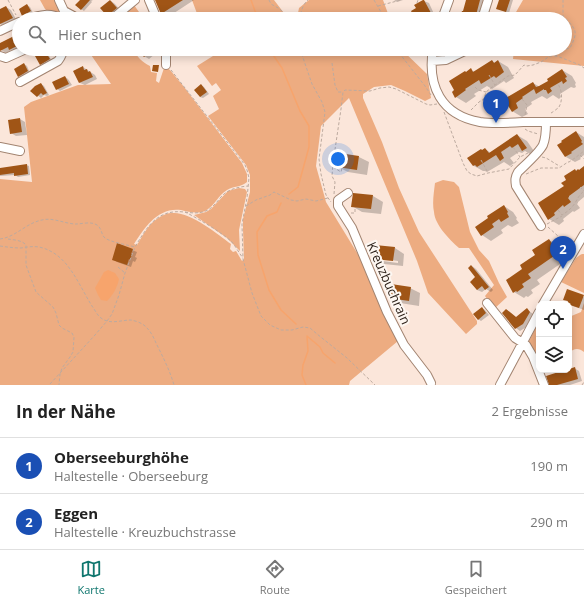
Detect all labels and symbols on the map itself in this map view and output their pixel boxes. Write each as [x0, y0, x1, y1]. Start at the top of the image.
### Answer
pin: 1 [483, 90, 509, 123]
your location [328, 149, 348, 169]
pin: 2 [550, 236, 576, 269]
street label: Kreuzbuchrain [363, 239, 415, 327]

